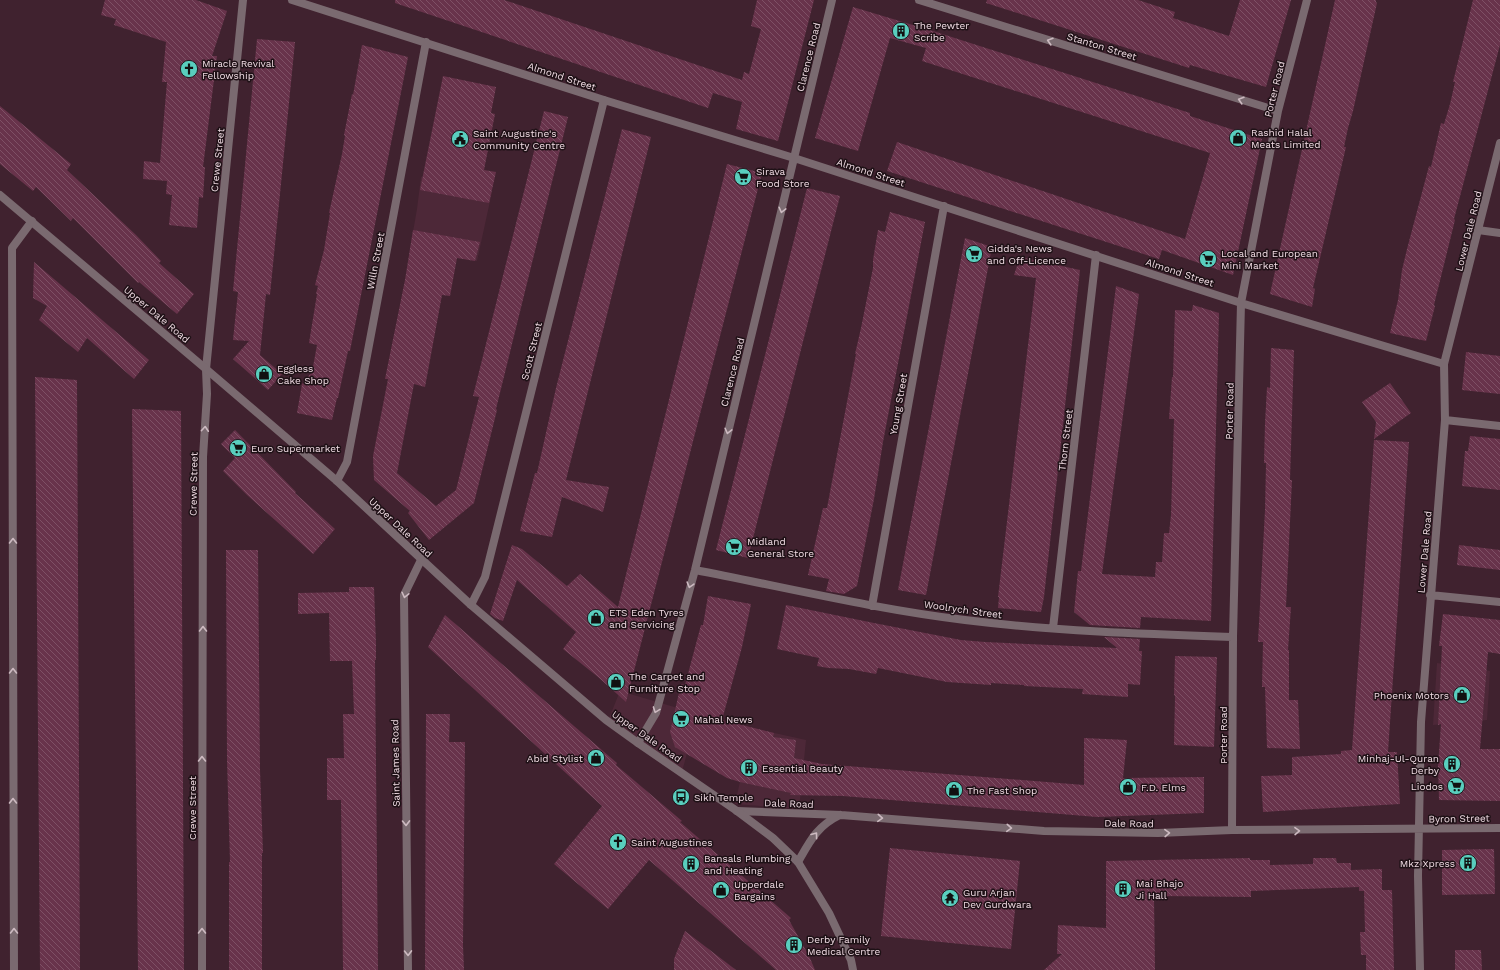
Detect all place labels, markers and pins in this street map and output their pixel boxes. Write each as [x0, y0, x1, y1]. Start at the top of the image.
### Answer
place label: The Pewter Scribe [914, 20, 969, 43]
building icon: The Pewter Scribe [891, 21, 911, 41]
place label: Miracle Revival Fellowship [202, 58, 274, 81]
church icon: Miracle Revival Fellowship [179, 59, 199, 79]
place label: Rashid Halal Meats Limited [1251, 127, 1321, 150]
place label: Saint Augustine's Community Centre [473, 128, 565, 151]
shop icon: Rashid Halal Meats Limited [1228, 128, 1248, 148]
public building icon: Saint Augustine's Community Centre [450, 129, 470, 149]
place label: Sirava Food Store [756, 166, 810, 189]
supermarket icon: Sirava Food Store [733, 167, 753, 187]
place label: Gidda's News and Off-Licence [987, 243, 1066, 266]
supermarket icon: Gidda's News and Off-Licence [964, 244, 984, 264]
place label: Local and European Mini Market [1221, 248, 1318, 271]
supermarket icon: Local and European Mini Market [1198, 249, 1218, 269]
place label: Eggless Cake Shop [277, 363, 329, 386]
shop icon: Eggless Cake Shop [254, 364, 274, 384]
supermarket icon: Euro Supermarket [228, 438, 248, 458]
place label: Euro Supermarket [251, 443, 341, 454]
place label: Midland General Store [747, 536, 814, 559]
supermarket icon: Midland General Store [724, 537, 744, 557]
place label: ETS Eden Tyres and Servicing [609, 607, 684, 630]
shop icon: ETS Eden Tyres and Servicing [586, 608, 606, 628]
place label: The Carpet and Furniture Stop [629, 671, 704, 694]
shop icon: The Carpet and Furniture Stop [606, 672, 626, 692]
shop icon: Phoenix Motors [1452, 685, 1472, 705]
place label: Phoenix Motors [1374, 690, 1449, 701]
supermarket icon: Mahal News [671, 709, 691, 729]
place label: Mahal News [694, 714, 753, 725]
shop icon: Abid Stylist [586, 748, 606, 768]
place label: Abid Stylist [527, 753, 584, 764]
place label: Minhaj-Ul-Quran Derby [1358, 753, 1440, 776]
building icon: Minhaj-Ul-Quran Derby [1442, 754, 1462, 774]
building icon: Essential Beauty [739, 758, 759, 778]
place label: Essential Beauty [762, 763, 844, 774]
supermarket icon: Liodos [1446, 776, 1466, 796]
shop icon: F.D. Elms [1118, 777, 1138, 797]
shop icon: The Fast Shop [944, 780, 964, 800]
place label: Liodos [1411, 781, 1443, 792]
place label: F.D. Elms [1141, 782, 1186, 793]
place label: The Fast Shop [967, 785, 1037, 796]
bus stop icon: Sikh Temple [671, 787, 691, 807]
place label: Sikh Temple [694, 792, 754, 803]
church icon: Saint Augustines [608, 832, 628, 852]
place label: Saint Augustines [631, 837, 712, 848]
place label: Bansals Plumbing and Heating [704, 853, 791, 876]
building icon: Mkz Xpress [1458, 853, 1478, 873]
building icon: Bansals Plumbing and Heating [681, 854, 701, 874]
place label: Mkz Xpress [1400, 858, 1455, 869]
place label: Mai Bhajo Ji Hall [1136, 878, 1183, 901]
place label: Upperdale Bargains [734, 879, 784, 902]
building icon: Mai Bhajo Ji Hall [1113, 879, 1133, 899]
shop icon: Upperdale Bargains [711, 880, 731, 900]
place label: Guru Arjan Dev Gurdwara [963, 887, 1032, 910]
temple icon: Guru Arjan Dev Gurdwara [940, 888, 960, 908]
place label: Derby Family Medical Centre [807, 934, 880, 957]
building icon: Derby Family Medical Centre [784, 935, 804, 955]

